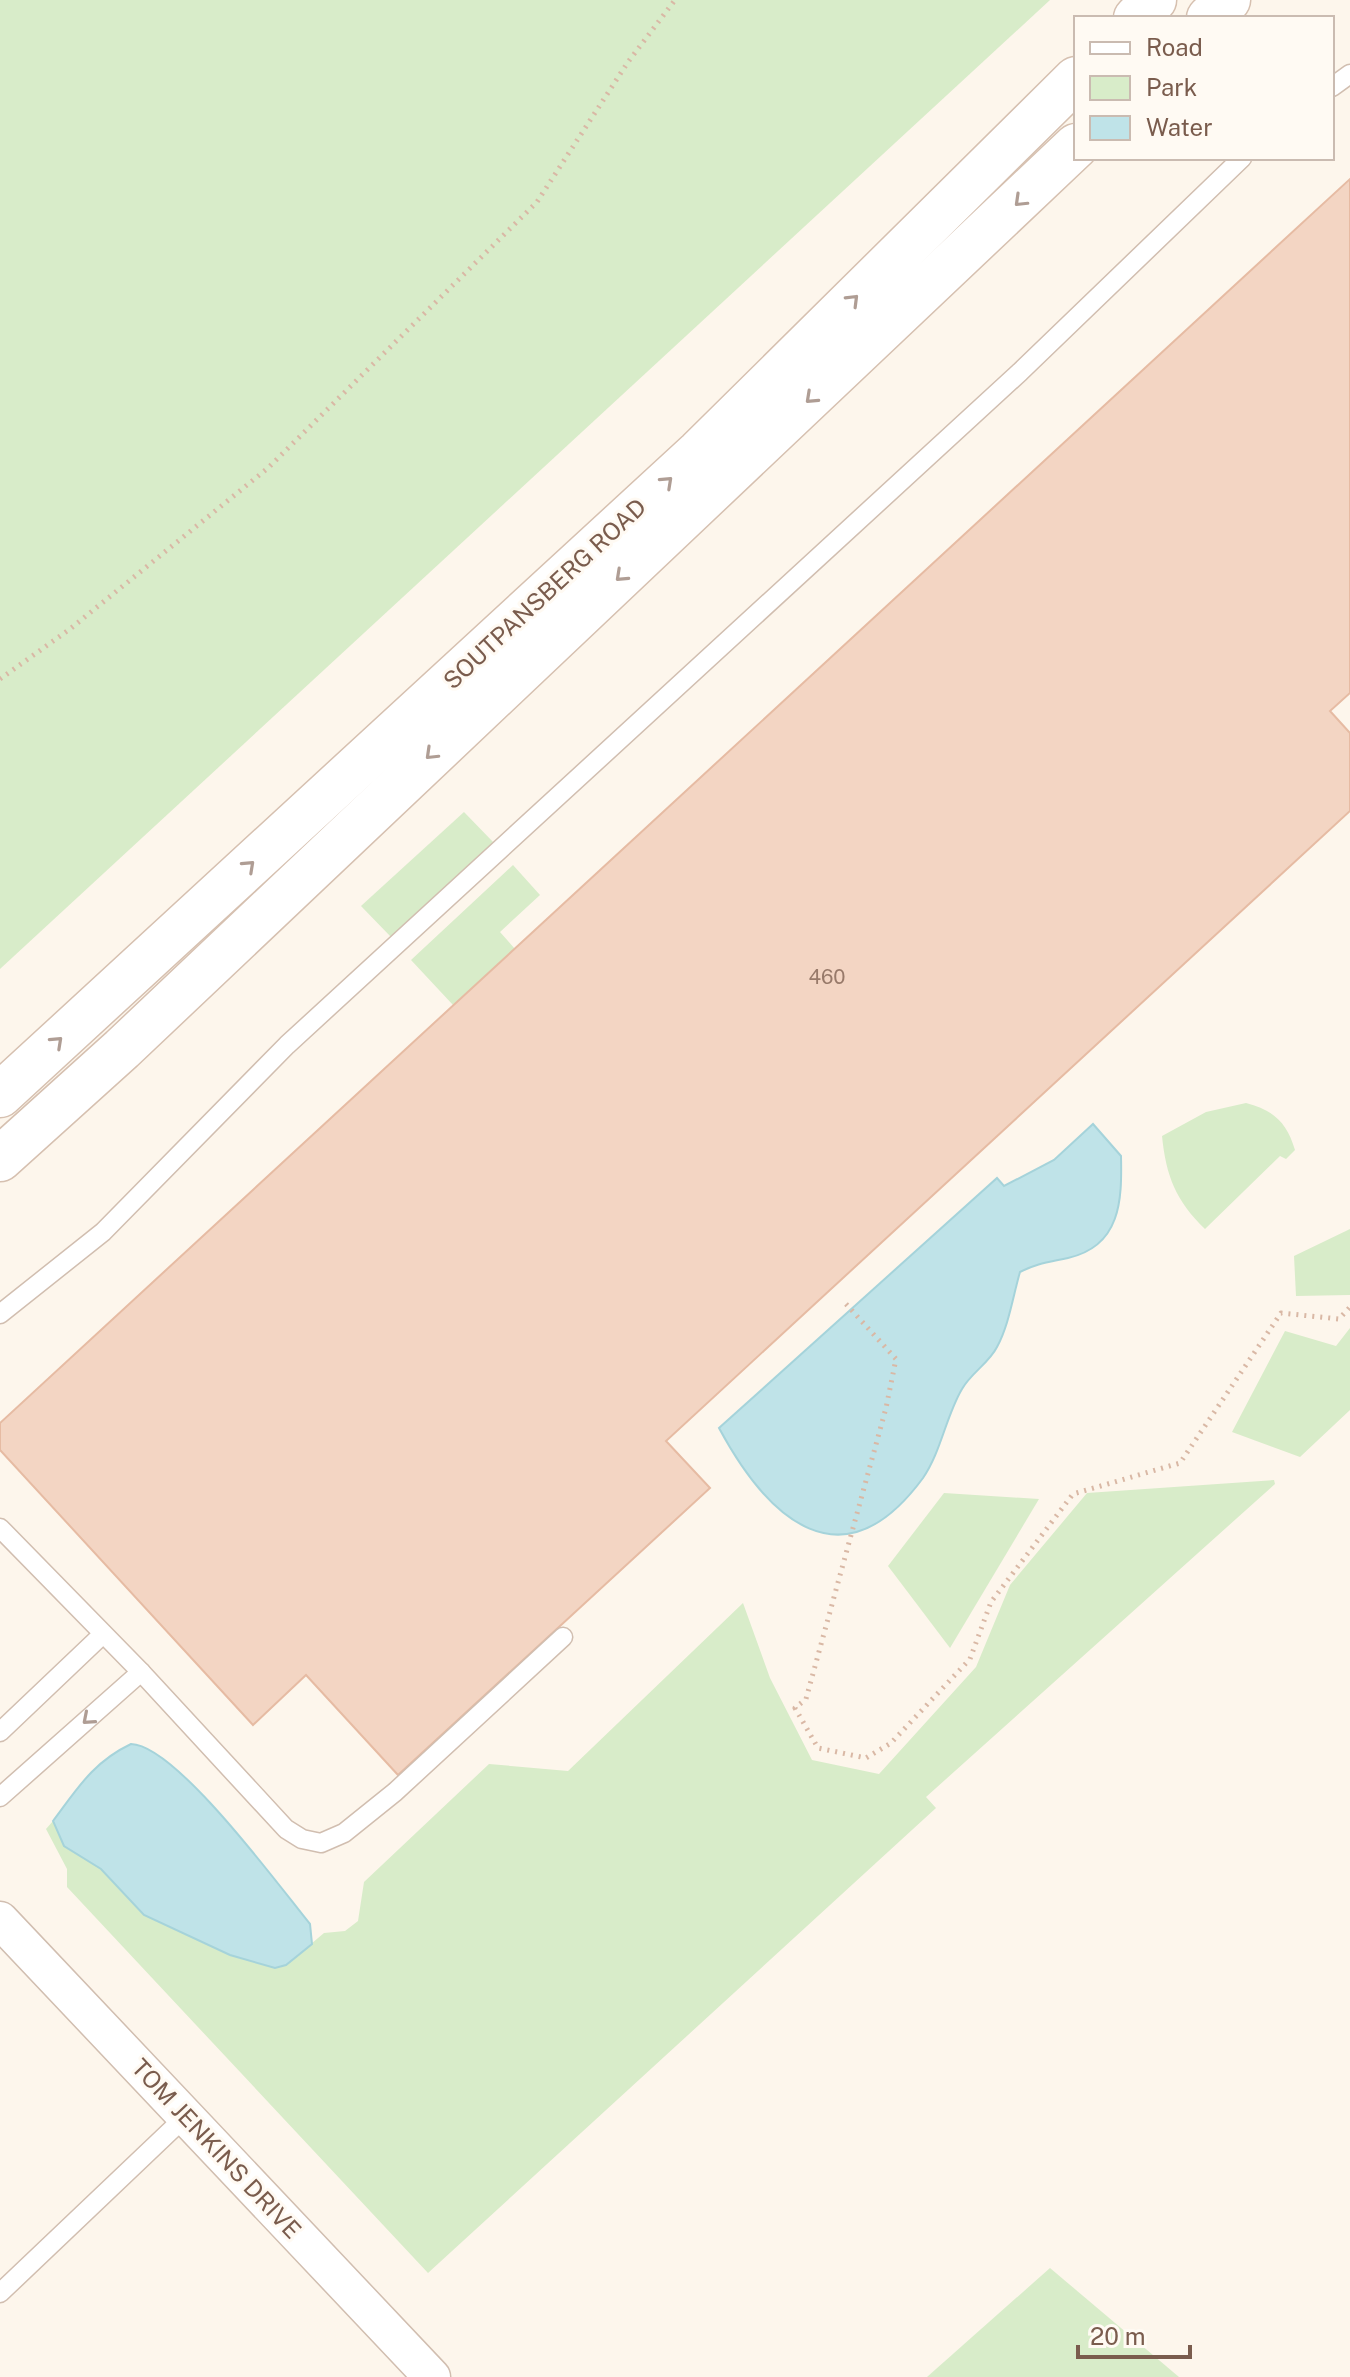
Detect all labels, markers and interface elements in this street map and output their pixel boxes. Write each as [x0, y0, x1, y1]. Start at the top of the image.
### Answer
legend [1074, 16, 1334, 160]
text: Road [1146, 33, 1203, 61]
text: Park [1146, 73, 1197, 101]
text: Water [1146, 113, 1213, 141]
one-way arrow [1015, 191, 1029, 206]
one-way arrow [844, 295, 858, 310]
one-way arrow [805, 389, 820, 403]
one-way arrow [658, 476, 672, 491]
street label: SOUTPANSBERG ROAD [437, 492, 651, 694]
one-way arrow [616, 567, 630, 582]
one-way arrow [426, 745, 440, 759]
one-way arrow [239, 862, 254, 876]
house number: 460 [808, 965, 846, 989]
one-way arrow [48, 1038, 63, 1052]
one-way arrow [83, 1709, 98, 1724]
street label: TOM JENKINS DRIVE [126, 2053, 307, 2244]
scale bar [1078, 2309, 1190, 2359]
text: 20 m [1090, 2322, 1146, 2350]

